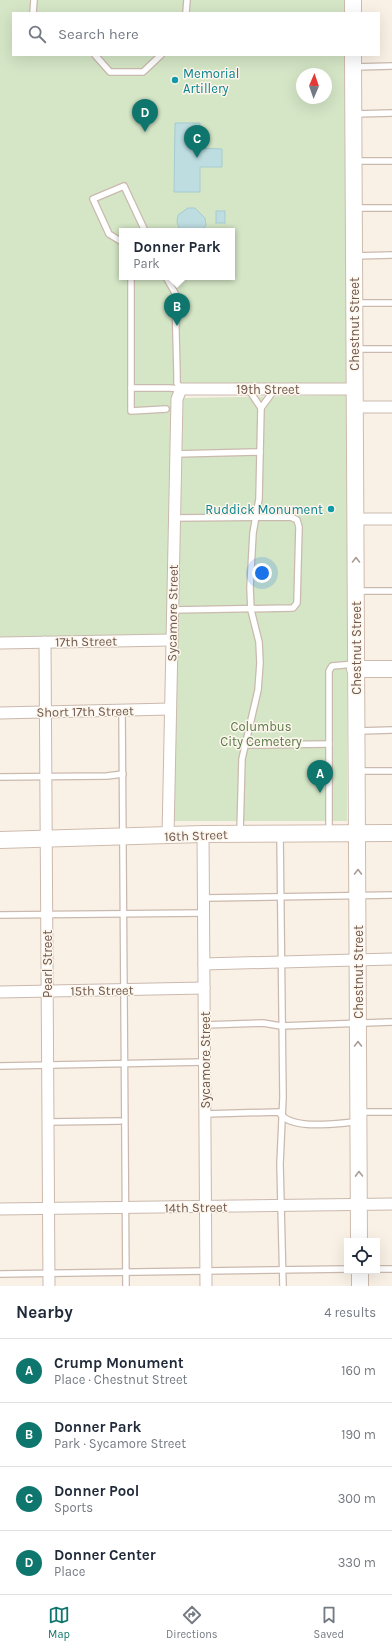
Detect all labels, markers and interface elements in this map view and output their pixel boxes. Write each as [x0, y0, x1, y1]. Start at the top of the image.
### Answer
search box [12, 12, 380, 56]
icon: search [26, 23, 48, 45]
text: Search here [58, 25, 139, 43]
place label: Memorial Artillery [183, 66, 239, 96]
north arrow [296, 68, 332, 104]
marker: Memorial Artillery [170, 75, 180, 85]
pin: D [132, 99, 158, 132]
pin: C [184, 125, 210, 158]
popup [119, 228, 235, 280]
text: Donner Park [133, 238, 221, 256]
text: Park [133, 256, 160, 271]
street label: Chestnut Street [347, 277, 362, 371]
pin: B [164, 293, 190, 326]
street label: 19th Street [236, 382, 300, 397]
place label: Ruddick Monument [205, 502, 323, 517]
marker: Ruddick Monument [326, 504, 336, 514]
one-way arrow [352, 557, 360, 563]
your location [252, 563, 272, 583]
street label: Sycamore Street [164, 564, 181, 662]
street label: Chestnut Street [349, 601, 364, 695]
street label: 17th Street [55, 633, 117, 650]
street label: Short 17th Street [36, 703, 134, 720]
park label: Columbus City Cemetery [220, 719, 302, 749]
pin: A [307, 760, 333, 793]
street label: 16th Street [164, 827, 228, 844]
one-way arrow [354, 869, 362, 875]
street label: Chestnut Street [351, 925, 366, 1019]
street label: Pearl Street [40, 930, 55, 998]
street label: 15th Street [70, 982, 134, 999]
street label: Sycamore Street [198, 1011, 213, 1109]
one-way arrow [354, 1041, 362, 1047]
one-way arrow [355, 1171, 363, 1177]
street label: 14th Street [164, 1199, 228, 1216]
map controls [344, 1238, 380, 1274]
button: locate [344, 1238, 380, 1274]
text: Nearby [16, 1302, 73, 1322]
text: 4 results [324, 1305, 376, 1320]
text: Crump Monument [54, 1354, 184, 1372]
text: A [25, 1363, 33, 1378]
text: 160 m [341, 1363, 376, 1378]
text: Place · Chestnut Street [54, 1372, 187, 1387]
text: Donner Park [54, 1418, 141, 1436]
text: B [25, 1427, 33, 1442]
text: 190 m [341, 1427, 376, 1442]
text: Park · Sycamore Street [54, 1436, 186, 1451]
text: Donner Pool [54, 1482, 139, 1500]
text: C [25, 1491, 33, 1506]
text: 300 m [338, 1491, 376, 1506]
text: Sports [54, 1500, 93, 1515]
text: Donner Center [54, 1546, 156, 1564]
text: D [25, 1555, 33, 1570]
text: 330 m [338, 1555, 376, 1570]
text: Place [54, 1564, 85, 1579]
tab: Map [48, 1604, 70, 1641]
tab: Directions [166, 1604, 218, 1641]
tab: Saved [314, 1604, 344, 1641]

